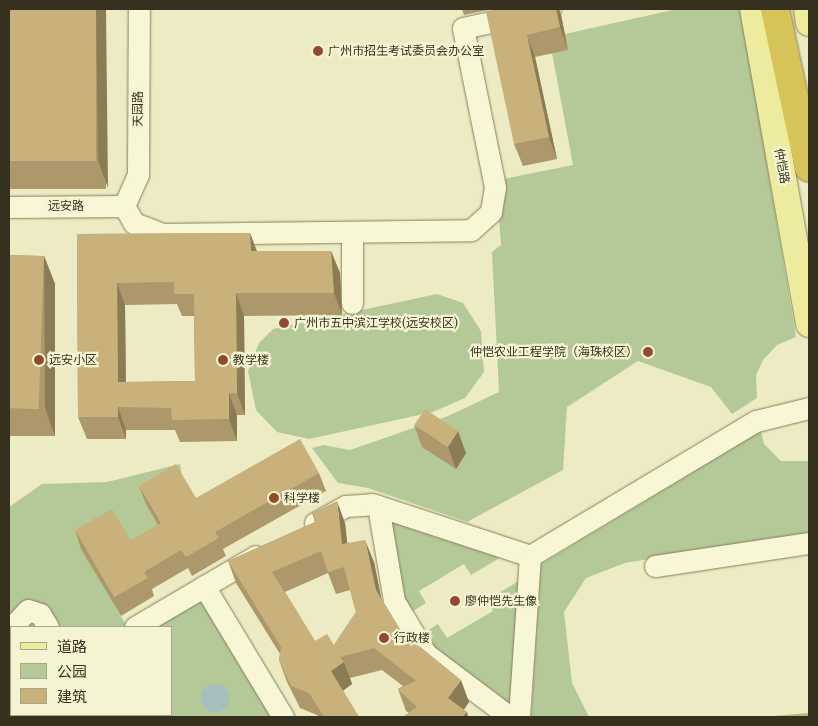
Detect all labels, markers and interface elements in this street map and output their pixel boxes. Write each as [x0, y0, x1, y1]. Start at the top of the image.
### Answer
place label: 广州市招生考试委员会办公室 [328, 44, 484, 58]
marker: 广州市招生考试委员会办公室 [312, 45, 324, 57]
street label: 天园路 [131, 91, 145, 127]
street label: 仲恺路 [772, 147, 792, 185]
street label: 远安路 [48, 199, 84, 213]
place label: 广州市五中滨江学校(远安校区) [294, 316, 458, 330]
marker: 广州市五中滨江学校(远安校区) [278, 317, 290, 329]
place label: 仲恺农业工程学院（海珠校区） [470, 345, 638, 359]
marker: 仲恺农业工程学院（海珠校区） [642, 346, 654, 358]
place label: 远安小区 [49, 353, 97, 367]
place label: 教学楼 [233, 353, 269, 367]
marker: 远安小区 [33, 354, 45, 366]
marker: 教学楼 [217, 354, 229, 366]
place label: 科学楼 [284, 491, 320, 505]
marker: 科学楼 [268, 492, 280, 504]
place label: 廖仲恺先生像 [465, 594, 537, 608]
marker: 廖仲恺先生像 [449, 595, 461, 607]
legend [10, 626, 172, 716]
place label: 行政楼 [394, 631, 430, 645]
marker: 行政楼 [378, 632, 390, 644]
text: 道路 [57, 637, 87, 656]
text: 公园 [57, 662, 87, 681]
text: 建筑 [57, 687, 87, 706]

